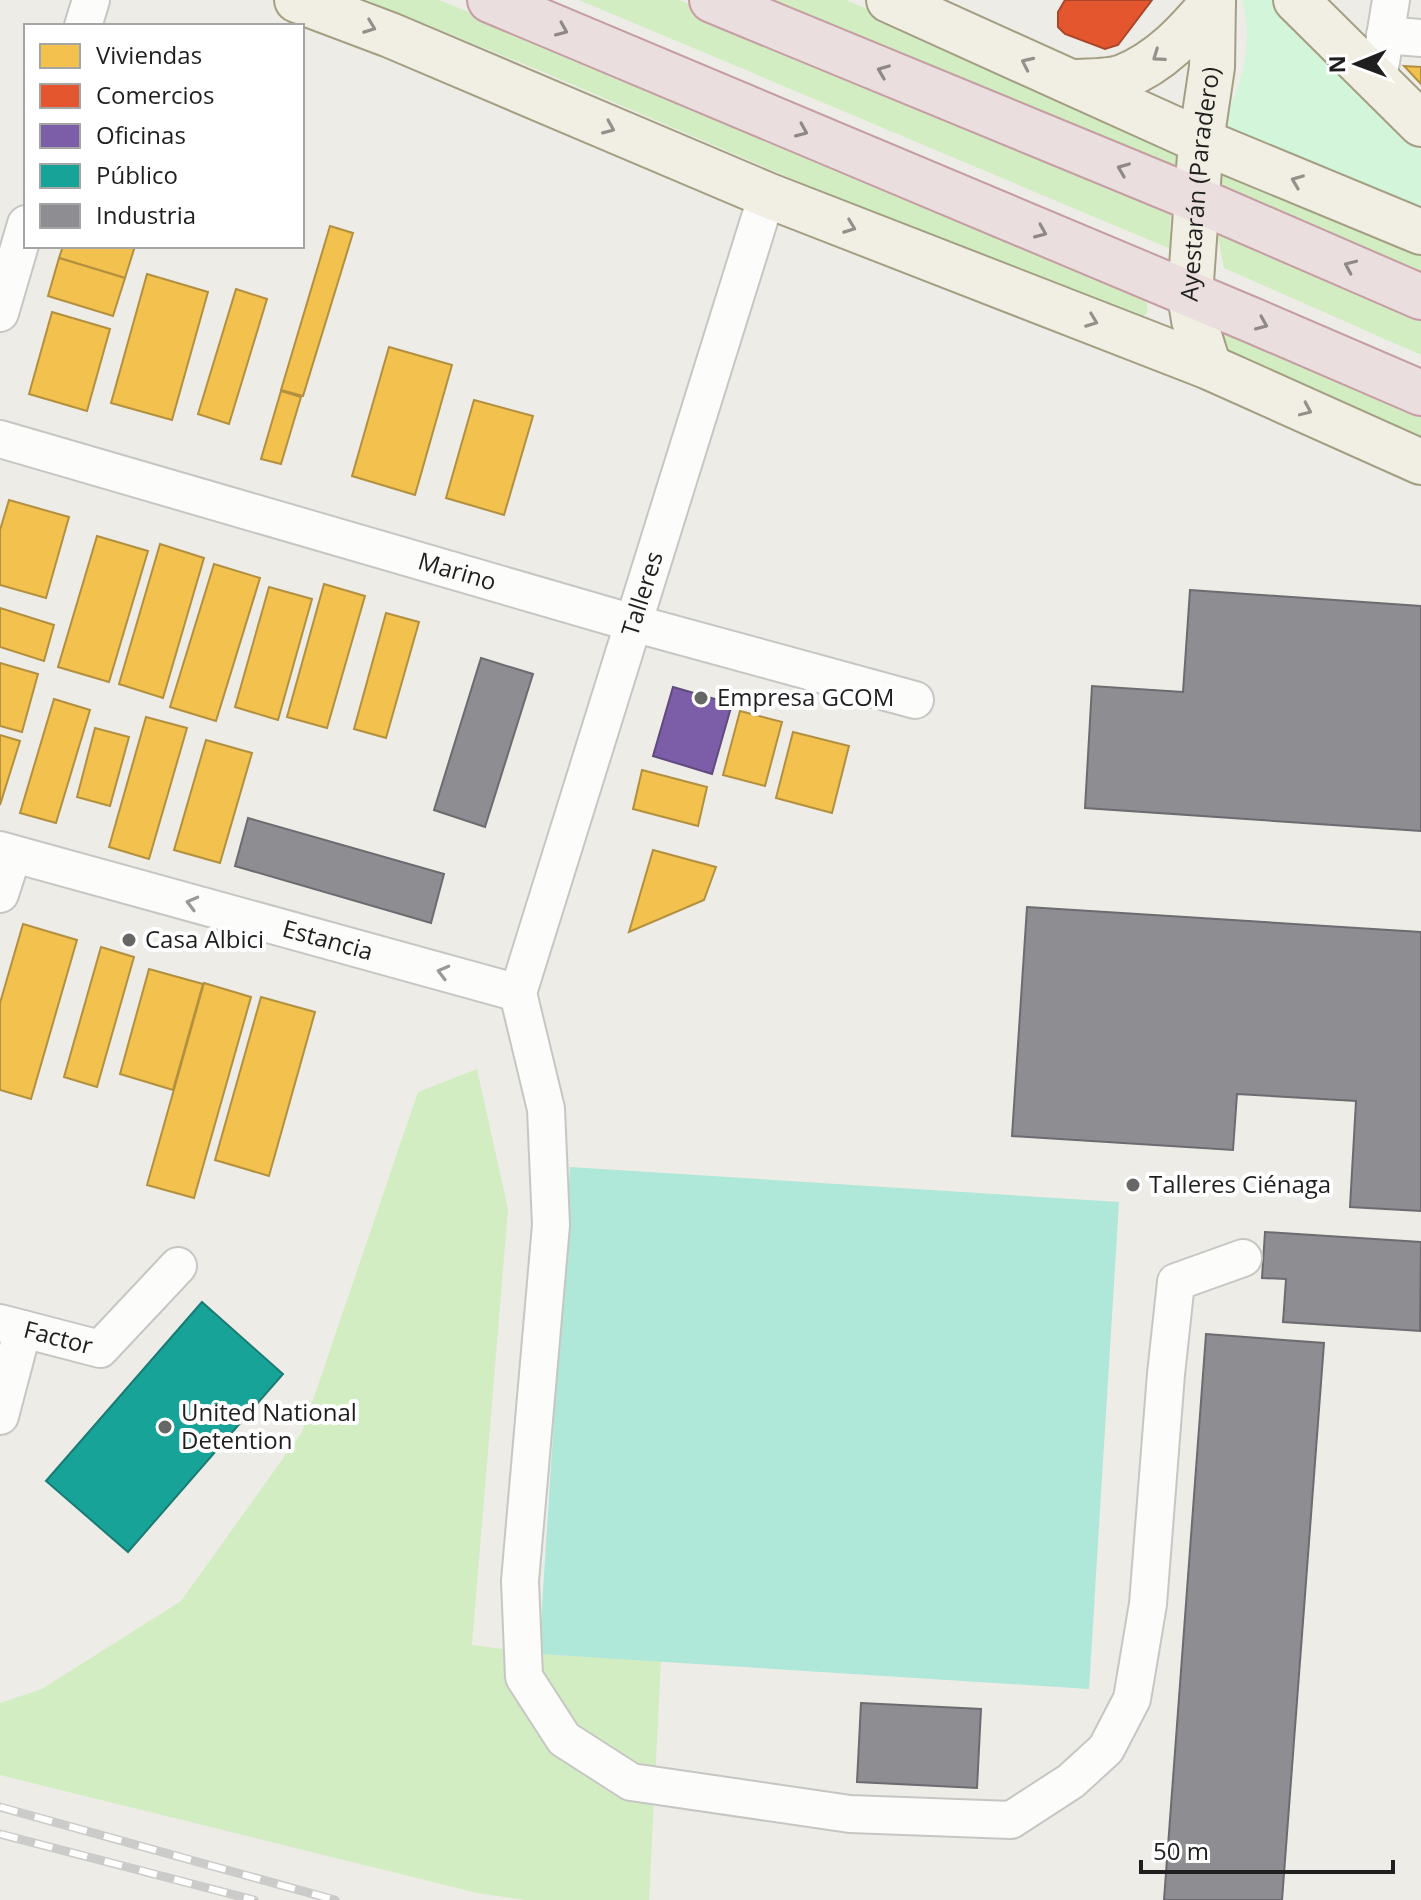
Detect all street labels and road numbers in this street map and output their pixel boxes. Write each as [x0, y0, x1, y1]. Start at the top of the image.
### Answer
street label: Ayestarán (Paradero) [1172, 64, 1227, 303]
street label: Marino [414, 543, 501, 597]
street label: Talleres [612, 547, 670, 640]
street label: Estancia [279, 911, 377, 967]
street label: Factor [20, 1312, 97, 1361]

